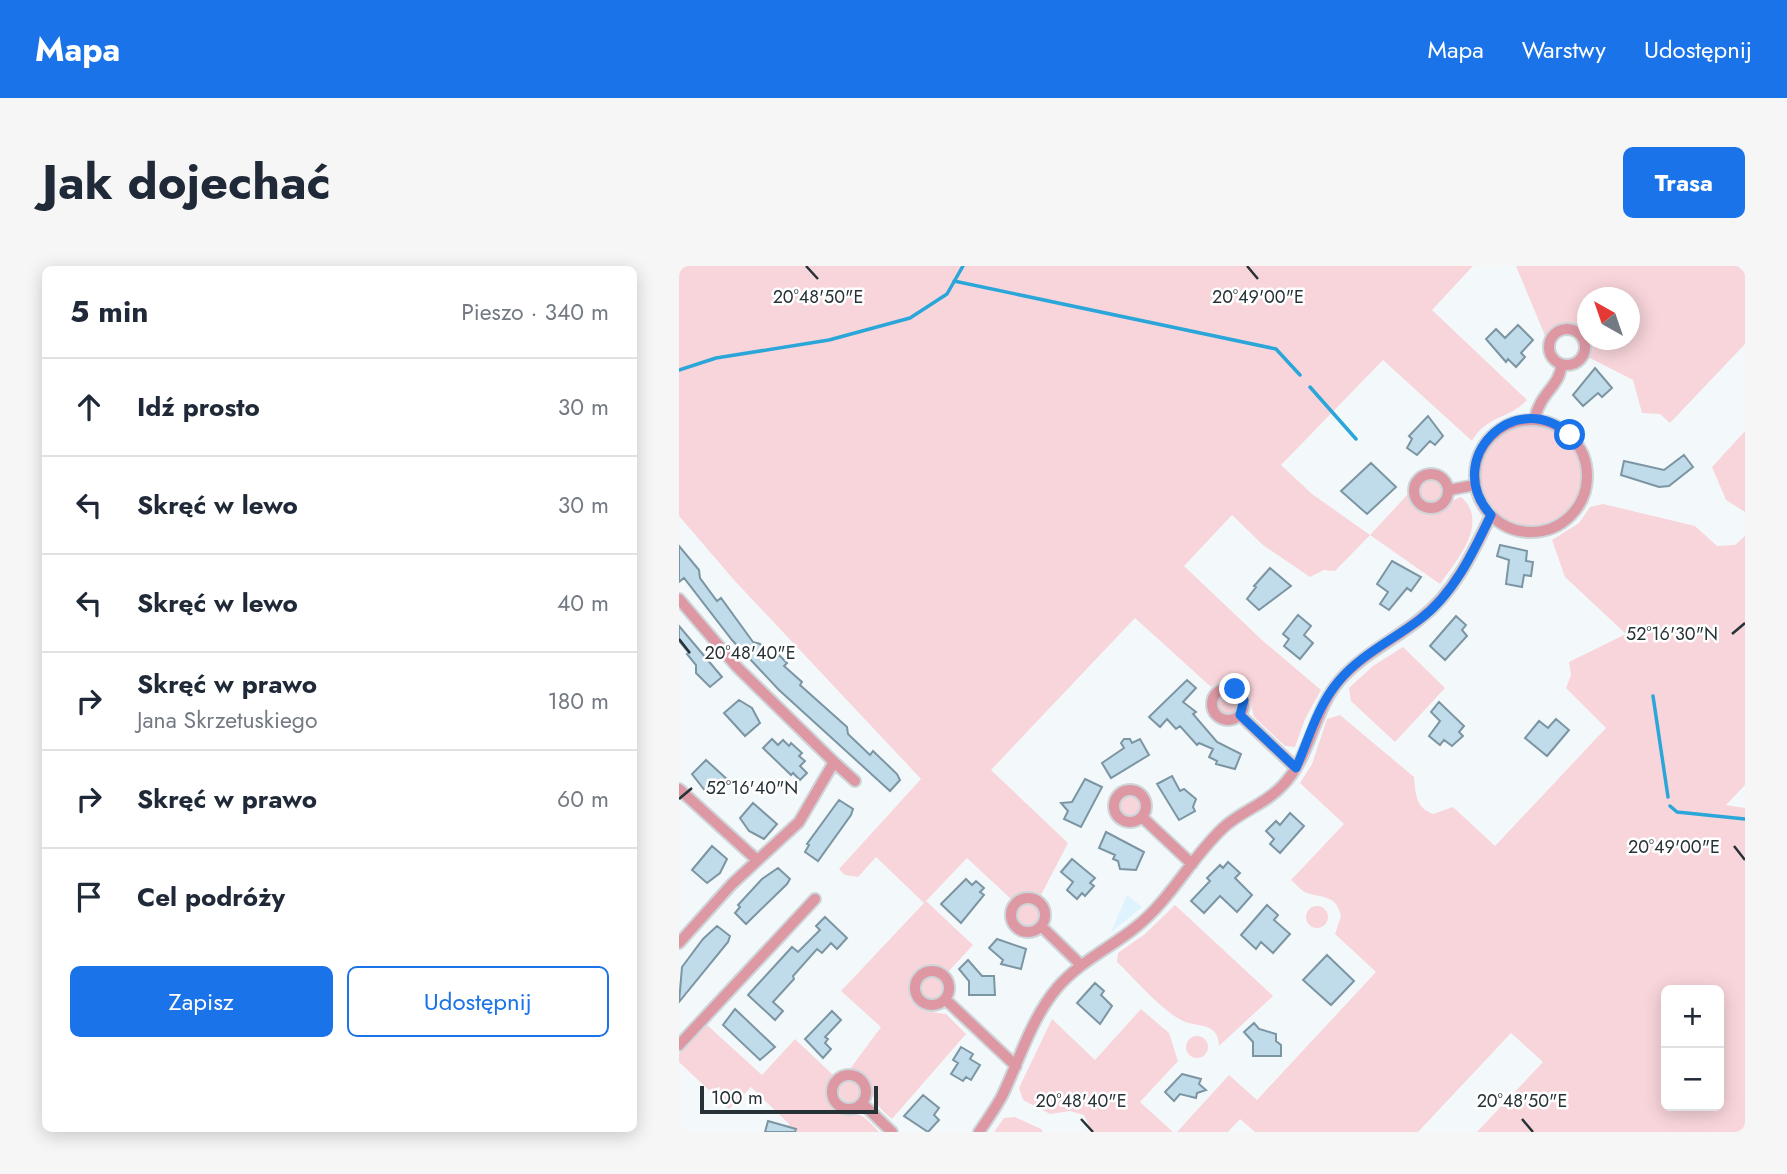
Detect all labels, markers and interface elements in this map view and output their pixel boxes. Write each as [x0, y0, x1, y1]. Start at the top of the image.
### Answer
text: Mapa [35, 26, 120, 73]
text: Mapa [1427, 32, 1484, 67]
text: Warstwy [1522, 32, 1606, 67]
text: Udostępnij [1644, 32, 1752, 67]
text: Jak dojechać [42, 147, 331, 217]
button: Trasa [1623, 147, 1745, 218]
text: 20°48'50"E [773, 284, 863, 310]
text: 20°49'00"E [1212, 284, 1304, 310]
north arrow [1577, 287, 1640, 350]
text: 5 min [70, 290, 148, 333]
text: Pieszo · 340 m [461, 295, 609, 329]
icon: ahead [70, 388, 108, 426]
text: Idź prosto [137, 388, 260, 426]
text: 30 m [558, 390, 609, 424]
route start [1554, 419, 1585, 450]
icon: left [70, 486, 108, 524]
text: Skręć w lewo [137, 486, 298, 524]
text: 30 m [558, 488, 609, 522]
icon: left [70, 584, 108, 622]
text: Skręć w lewo [137, 584, 298, 622]
text: 40 m [557, 586, 609, 620]
text: 52°16'30"N [1626, 621, 1718, 647]
text: 20°48'40"E [704, 640, 796, 666]
text: Skręć w prawo [137, 665, 317, 703]
route end [1219, 673, 1250, 704]
icon: right [70, 682, 108, 720]
text: 180 m [547, 684, 609, 718]
text: Jana Skrzetuskiego [137, 703, 317, 737]
text: 52°16'40"N [706, 775, 798, 801]
icon: right [70, 780, 108, 818]
text: Skręć w prawo [137, 780, 317, 818]
text: 60 m [557, 782, 609, 816]
text: 20°49'00"E [1628, 834, 1720, 860]
icon: arrive [70, 878, 108, 916]
text: Cel podróży [137, 878, 285, 916]
button: Zapisz [70, 966, 333, 1037]
button: Udostępnij [347, 966, 609, 1037]
map controls [1661, 985, 1724, 1111]
button: + [1661, 985, 1724, 1048]
button: − [1661, 1048, 1724, 1111]
scale bar [700, 1083, 879, 1115]
text: 100 m [711, 1084, 763, 1111]
text: 20°48'40"E [1035, 1088, 1127, 1114]
text: 20°48'50"E [1477, 1088, 1567, 1114]

